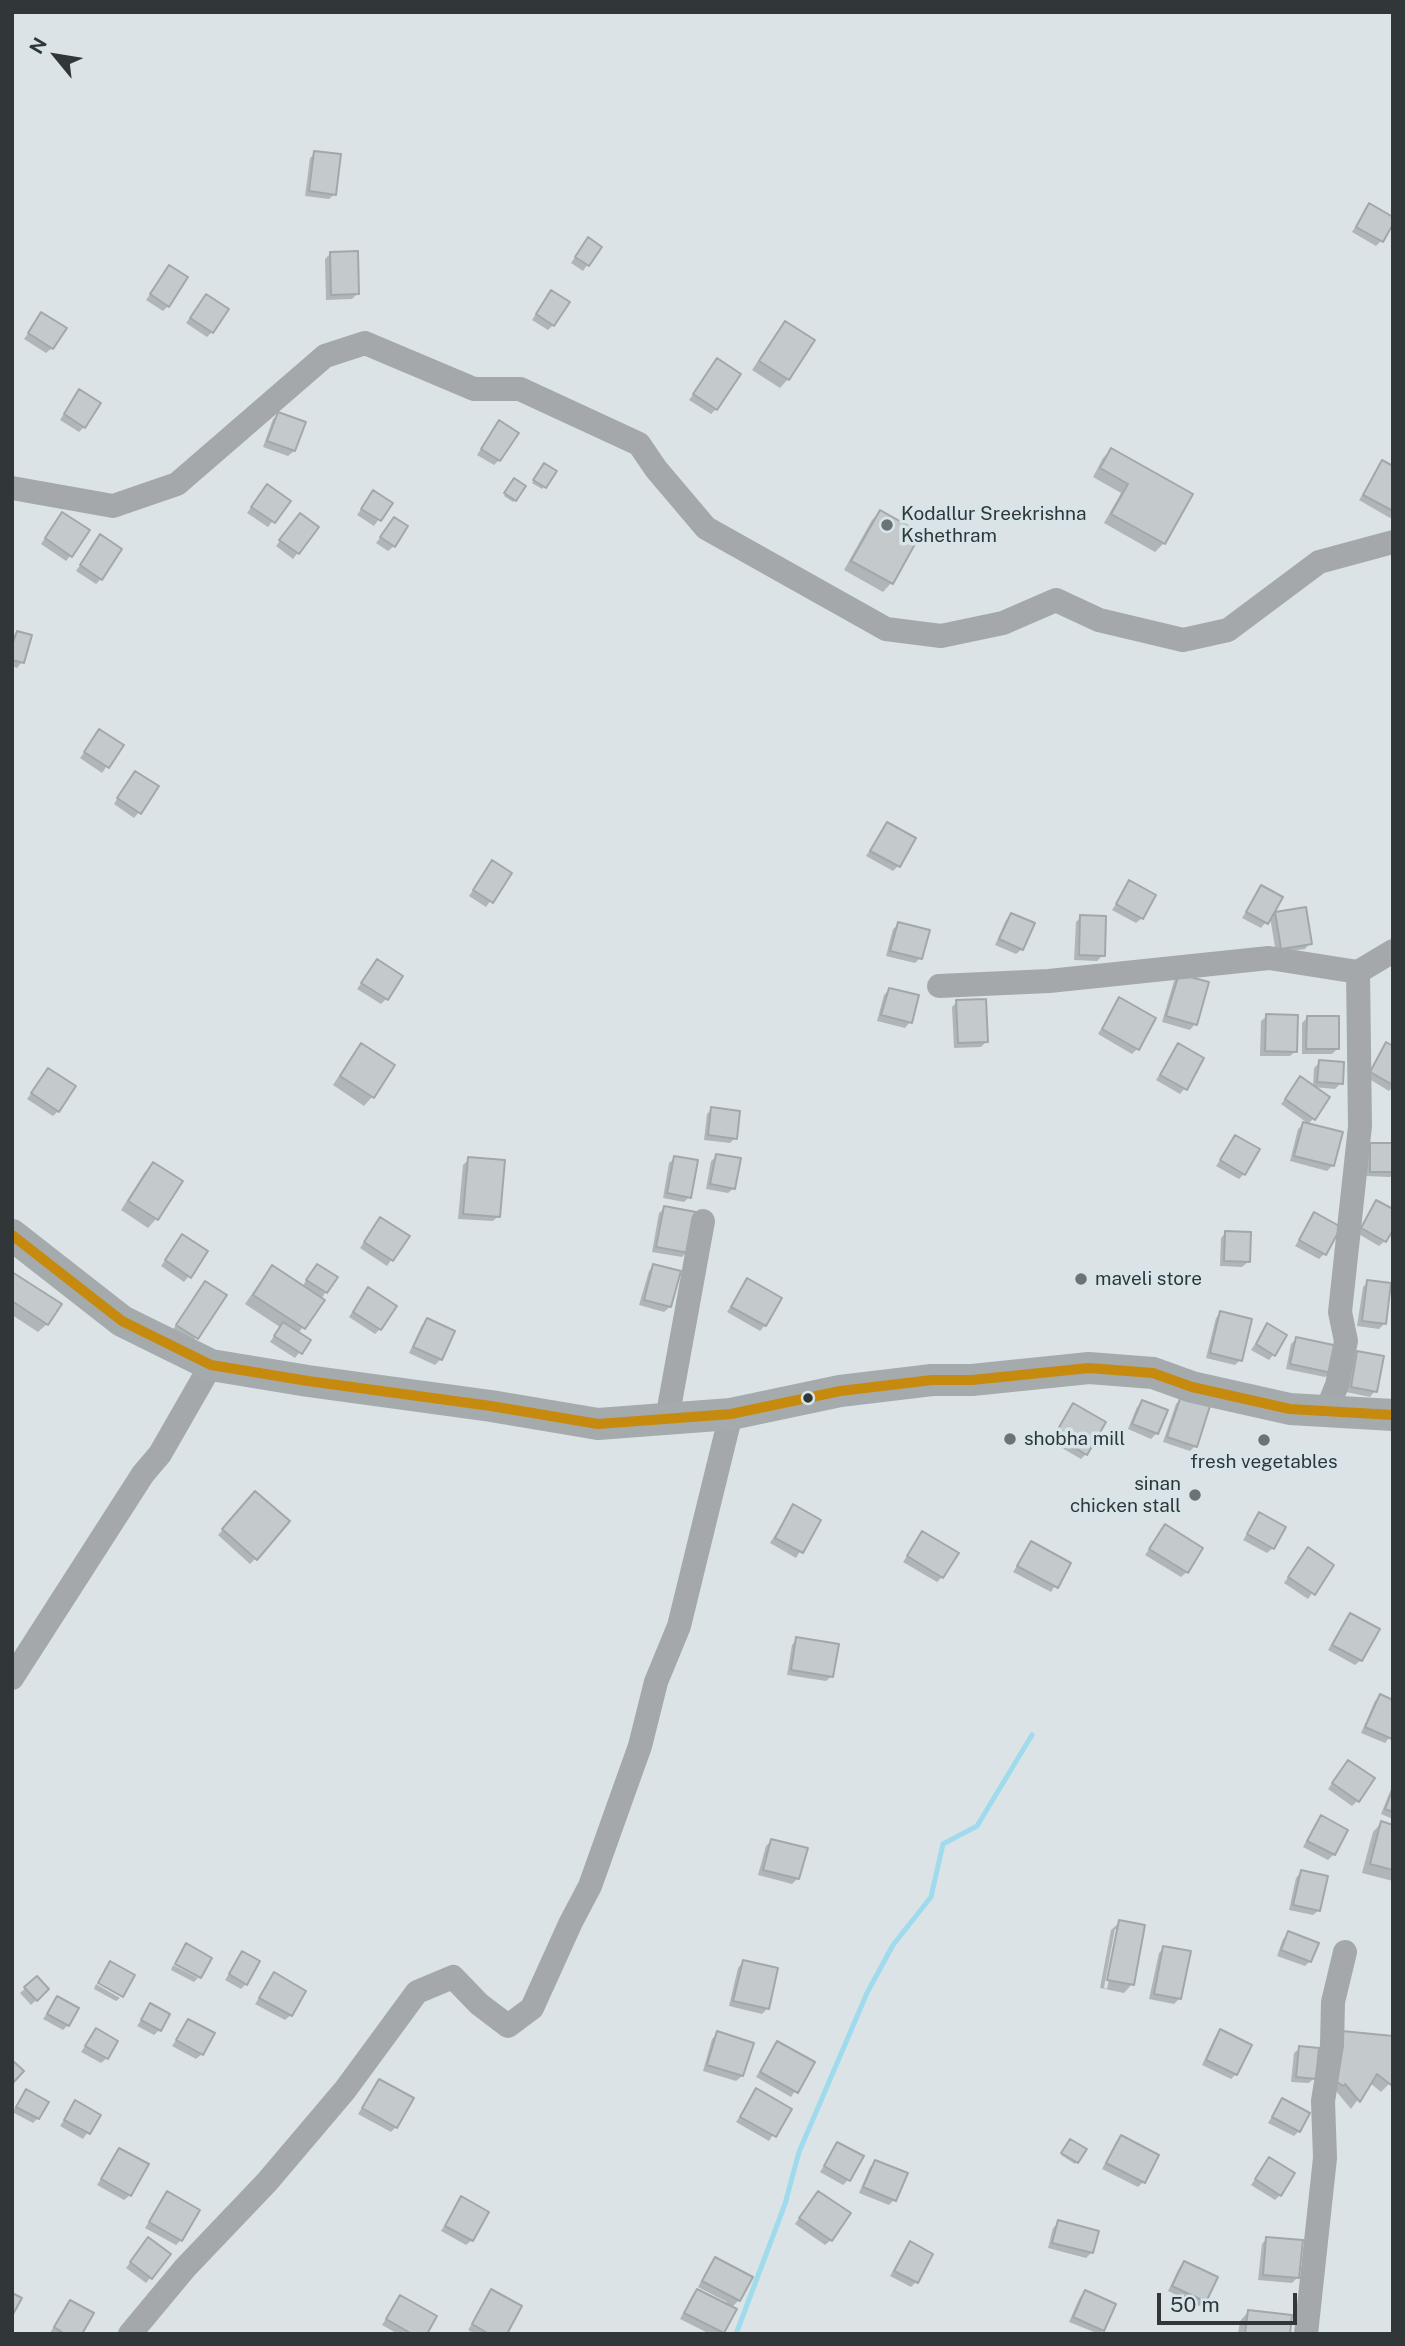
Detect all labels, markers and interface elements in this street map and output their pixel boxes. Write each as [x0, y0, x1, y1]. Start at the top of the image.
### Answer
north arrow [21, 21, 91, 91]
text: N [25, 34, 51, 57]
place label: Kodallur Sreekrishna Kshethram [901, 503, 1086, 547]
marker: Kodallur Sreekrishna Kshethram [879, 517, 895, 533]
place label: maveli store [1095, 1268, 1202, 1290]
marker: maveli store [1073, 1271, 1089, 1287]
unlabelled marker [801, 1391, 815, 1405]
place label: shobha mill [1024, 1428, 1125, 1450]
marker: shobha mill [1002, 1431, 1018, 1447]
marker: fresh vegetables [1256, 1432, 1272, 1448]
place label: fresh vegetables [1190, 1451, 1338, 1473]
place label: sinan chicken stall [1070, 1473, 1181, 1517]
marker: sinan chicken stall [1187, 1487, 1203, 1503]
scale bar [1160, 2280, 1300, 2324]
text: 50 m [1170, 2292, 1220, 2317]

